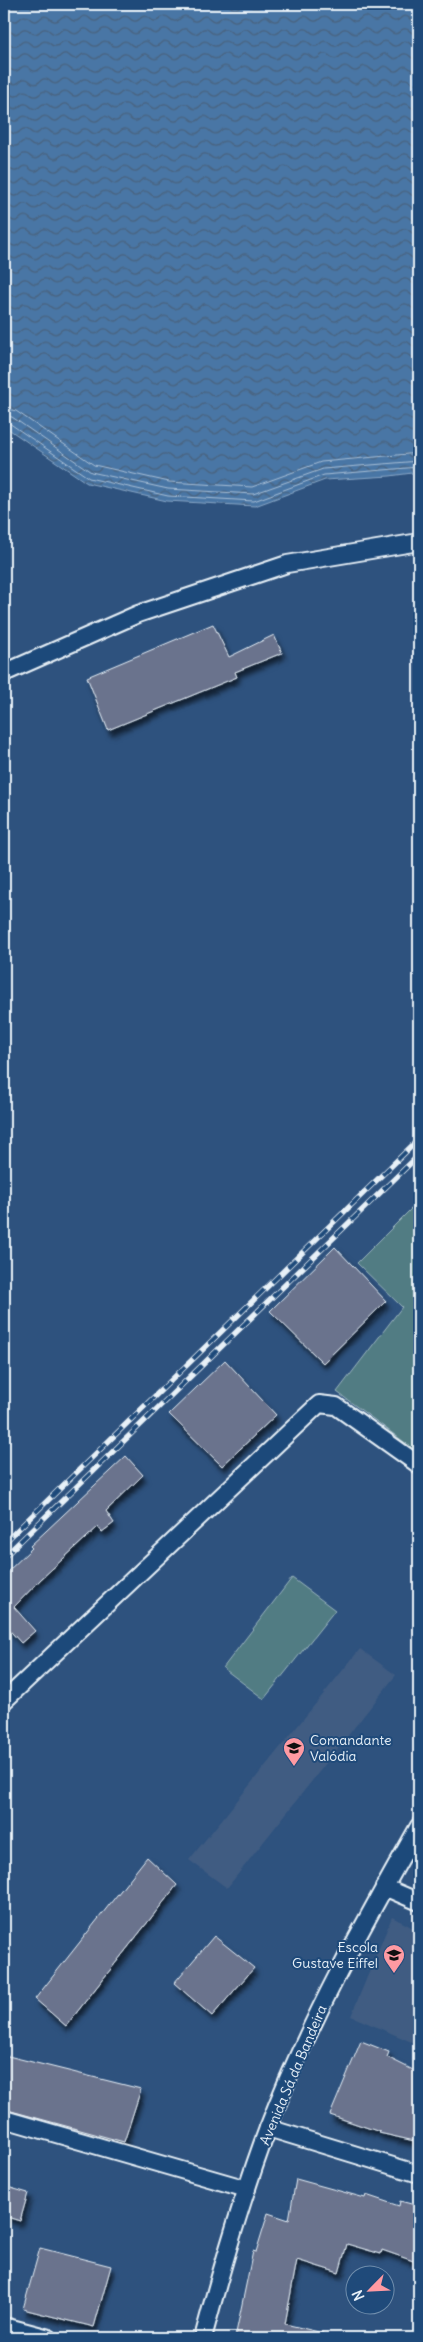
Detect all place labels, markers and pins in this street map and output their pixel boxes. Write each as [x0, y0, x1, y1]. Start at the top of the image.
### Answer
place label: Comandante Valódia [310, 1731, 392, 1765]
school or university icon: Comandante Valódia [282, 1736, 306, 1767]
place label: Escola Gustave Eiffel [292, 1938, 378, 1972]
school or university icon: Escola Gustave Eiffel [382, 1943, 406, 1974]

